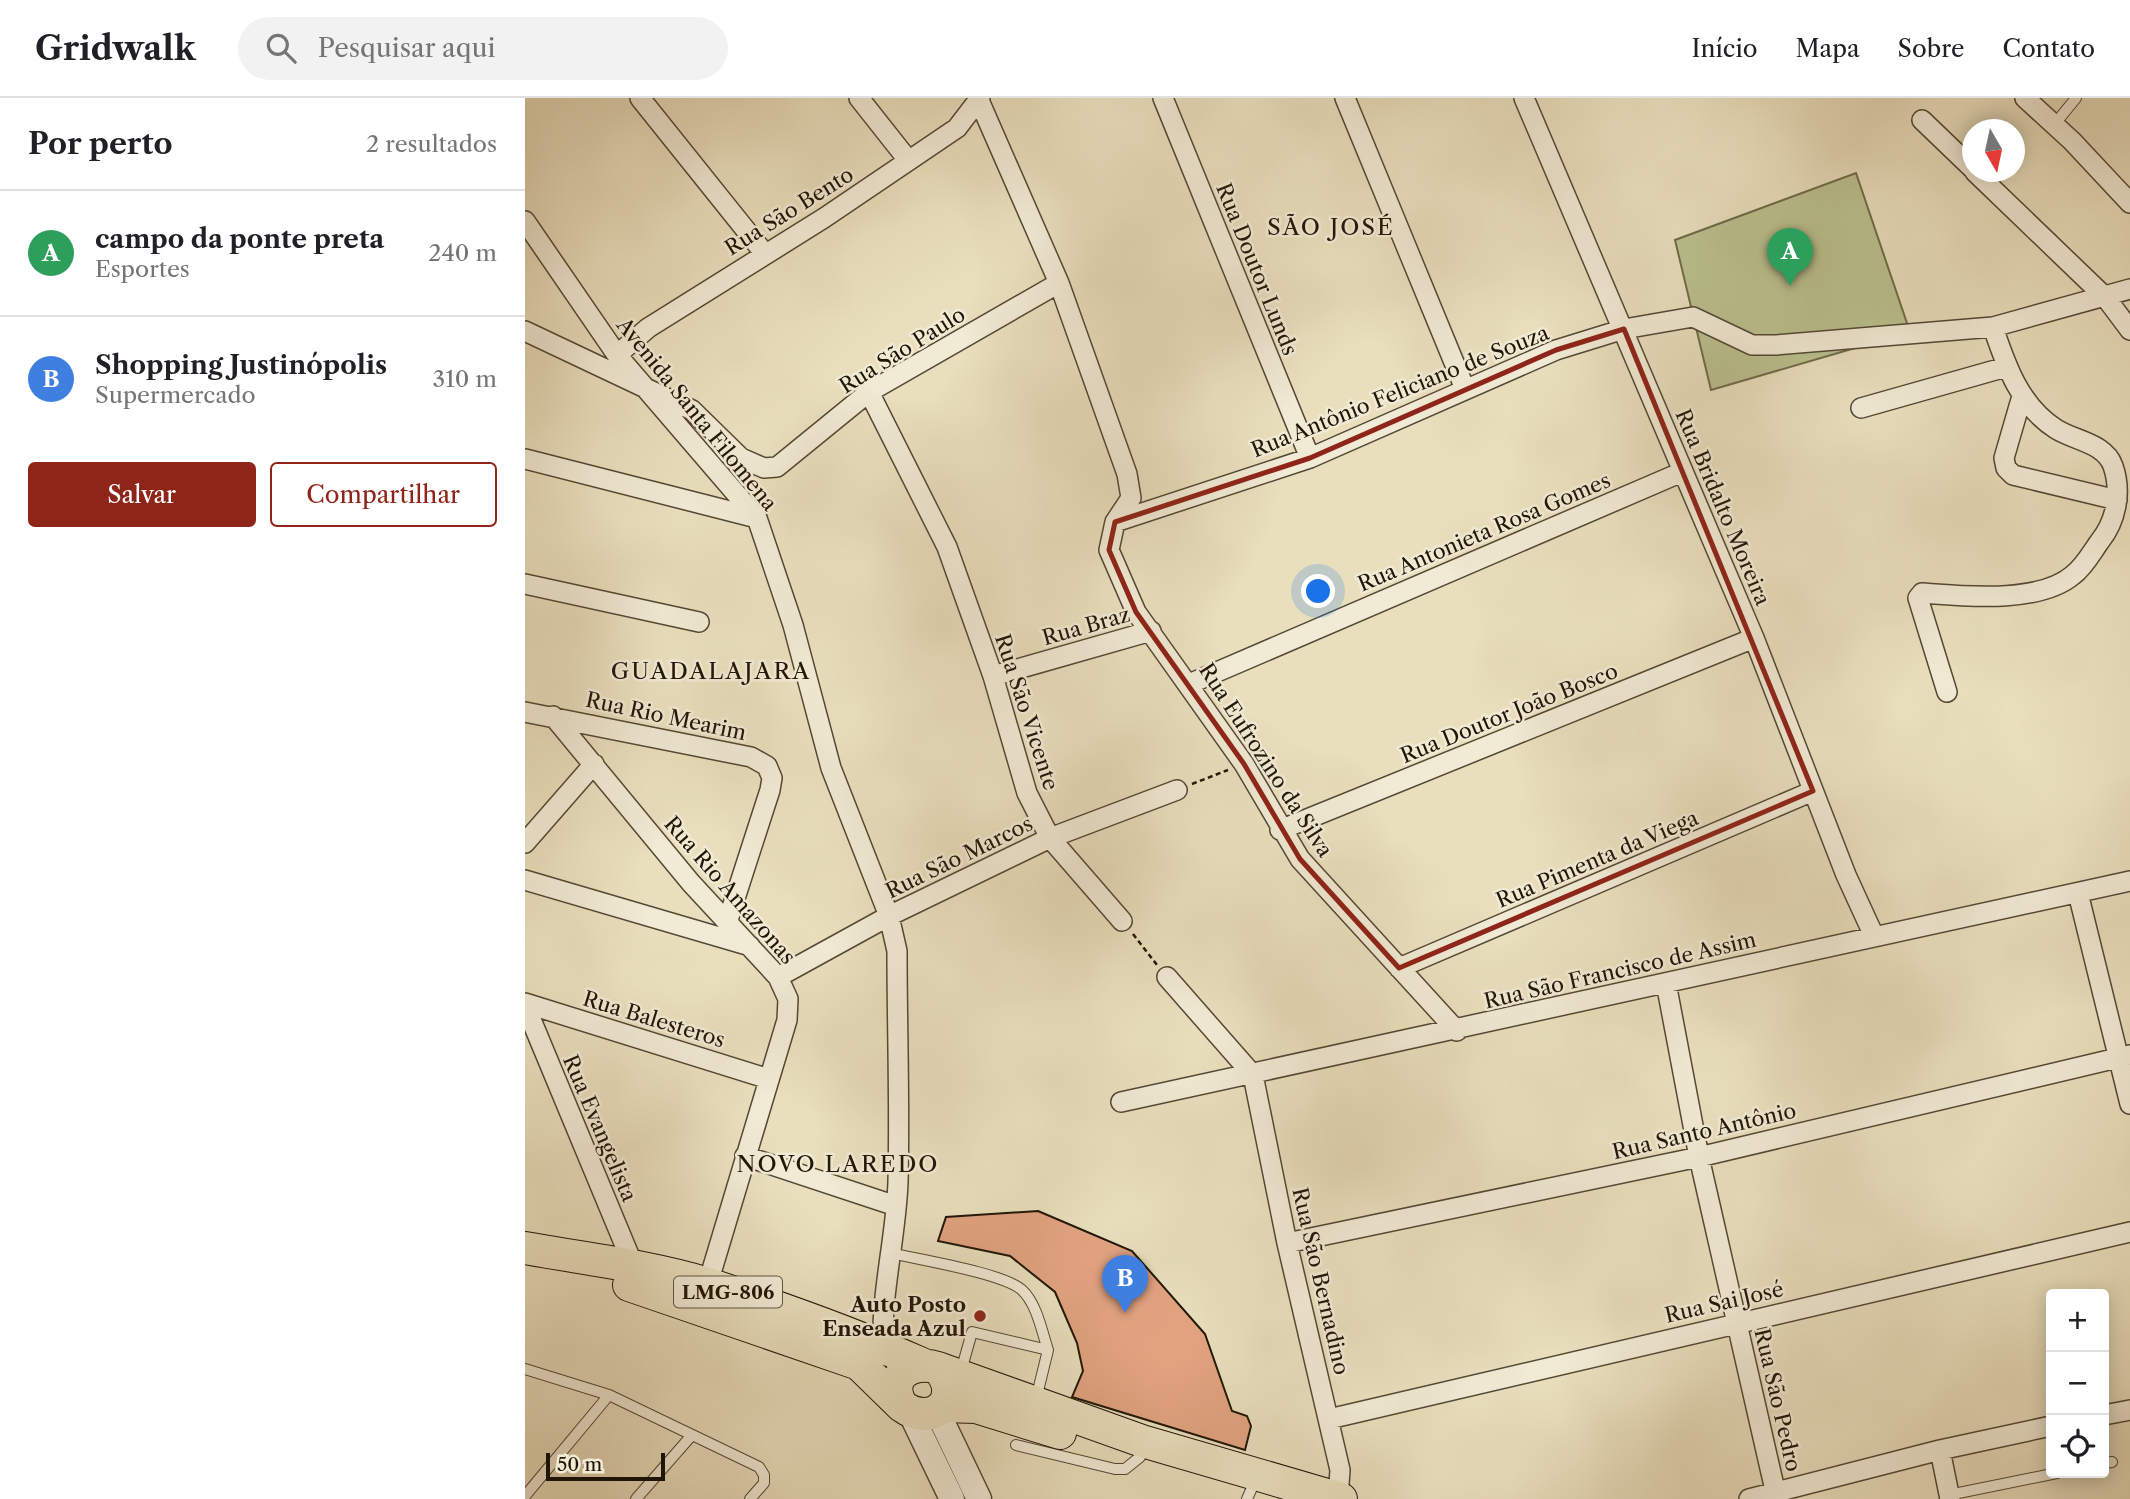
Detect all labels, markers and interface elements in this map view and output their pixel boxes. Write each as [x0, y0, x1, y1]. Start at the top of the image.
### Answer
search box [238, 17, 728, 80]
text: Gridwalk [35, 28, 196, 69]
icon: search [262, 29, 300, 67]
text: Pesquisar aqui [318, 32, 495, 64]
text: Início [1691, 34, 1757, 63]
text: Mapa [1795, 34, 1860, 63]
text: Sobre [1898, 34, 1964, 63]
text: Contato [2002, 34, 2095, 63]
north arrow [1962, 119, 2025, 182]
text: Por perto [28, 125, 173, 162]
text: 2 resultados [366, 130, 497, 158]
street label: Rua São Bento [720, 162, 858, 260]
street label: Rua Doutor Lunds [1211, 179, 1303, 359]
district label: SÃO JOSÉ [1267, 213, 1395, 241]
text: campo da ponte preta [95, 223, 384, 255]
pin: A [1767, 228, 1813, 286]
text: A [42, 239, 60, 267]
text: 240 m [428, 239, 497, 267]
text: Esportes [95, 255, 190, 283]
street label: Rua São Paulo [835, 301, 969, 399]
street label: Avenida Santa Filomena [611, 312, 783, 516]
street label: Rua Antônio Feliciano de Souza [1248, 319, 1553, 462]
text: Shopping Justinópolis [95, 349, 387, 381]
text: B [42, 365, 60, 393]
text: 310 m [433, 365, 497, 393]
text: Supermercado [95, 381, 256, 409]
street label: Rua Bridalto Moreira [1670, 405, 1776, 610]
button: Salvar [28, 462, 256, 527]
button: Compartilhar [270, 462, 497, 527]
street label: Rua Antonieta Rosa Gomes [1354, 467, 1614, 597]
your location [1301, 574, 1335, 608]
street label: Rua Braz [1039, 602, 1133, 650]
street label: Rua São Vicente [990, 631, 1064, 793]
district label: GUADALAJARA [611, 657, 811, 685]
street label: Rua Eufrozino da Silva [1194, 658, 1339, 862]
street label: Rua Doutor João Bosco [1397, 658, 1621, 768]
street label: Rua Rio Mearim [584, 687, 749, 745]
street label: Rua Pimenta da Viega [1492, 805, 1703, 913]
street label: Rua Rio Amazonas [659, 811, 801, 969]
street label: Rua São Marcos [881, 811, 1037, 903]
street label: Rua São Francisco de Assim [1482, 926, 1759, 1013]
street label: Rua Balesteros [580, 986, 728, 1052]
street label: Rua Evangelista [558, 1051, 643, 1206]
street label: Rua Santo Antônio [1610, 1098, 1798, 1164]
district label: NOVO LAREDO [737, 1150, 939, 1178]
street label: Rua São Bernadino [1287, 1185, 1355, 1377]
pin: B [1102, 1255, 1148, 1313]
road number: LMG-806 [674, 1276, 782, 1308]
street label: Rua Sai José [1662, 1276, 1786, 1328]
map controls [2046, 1289, 2109, 1478]
button: + [2046, 1289, 2109, 1352]
place label: Auto Posto Enseada Azul [822, 1292, 966, 1341]
marker: Auto Posto Enseada Azul [972, 1308, 988, 1324]
street label: Rua São Pedro [1749, 1326, 1807, 1474]
button: − [2046, 1352, 2109, 1415]
button: locate [2046, 1415, 2109, 1478]
scale bar [546, 1450, 665, 1482]
text: 50 m [557, 1453, 602, 1476]

